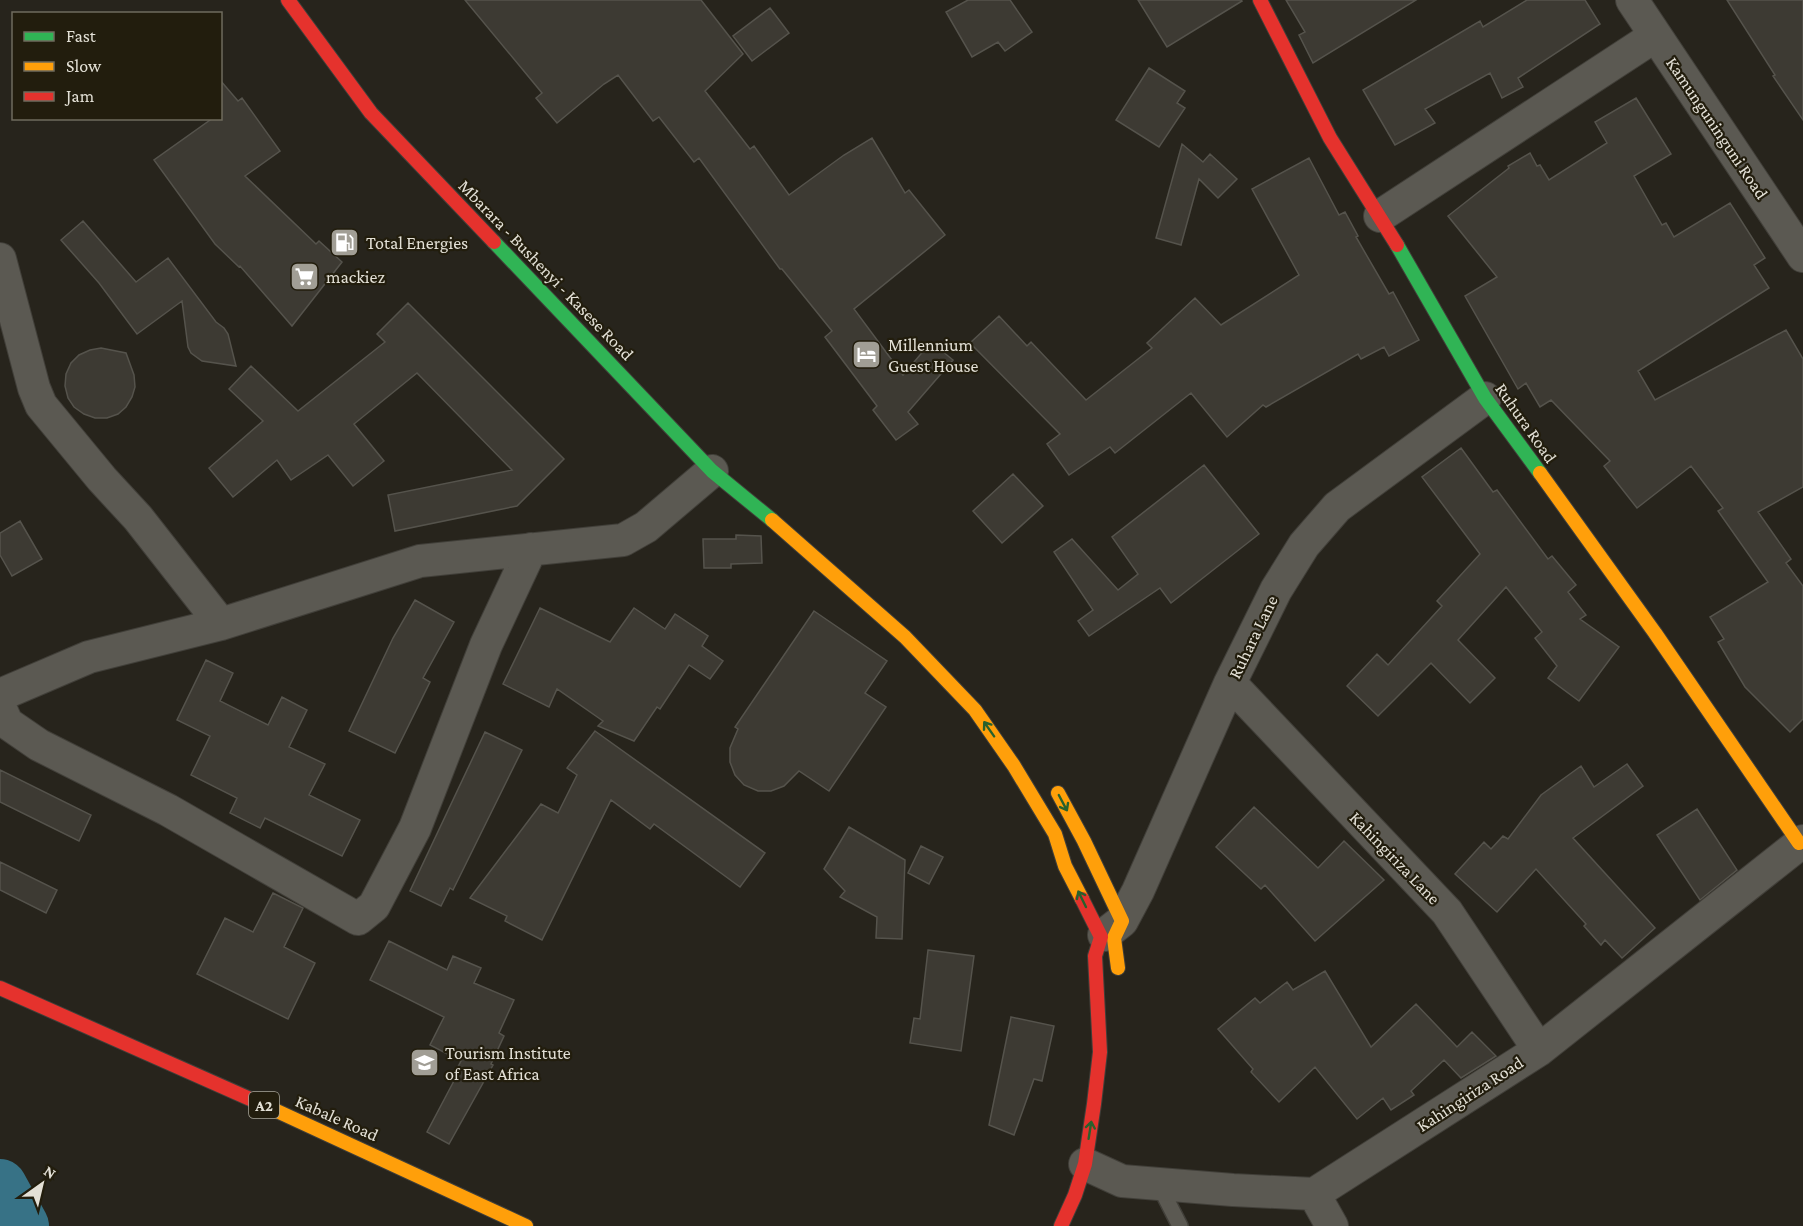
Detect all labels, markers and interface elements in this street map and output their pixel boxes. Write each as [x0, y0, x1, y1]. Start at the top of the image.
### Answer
legend [12, 12, 222, 120]
text: Fast [66, 26, 97, 46]
street label: Kamunguninguni Road [1662, 53, 1772, 203]
text: Slow [66, 56, 102, 76]
text: Jam [64, 86, 95, 106]
street label: Mbarara - Bushenyi - Kasese Road [454, 176, 638, 365]
fuel station icon: Total Energies [329, 227, 361, 259]
place label: Total Energies [366, 233, 468, 253]
supermarket icon: mackiez [289, 261, 321, 293]
place label: mackiez [326, 267, 385, 287]
place label: Millennium Guest House [888, 335, 979, 376]
hotel icon: Millennium Guest House [851, 339, 883, 371]
street label: Ruhura Road [1491, 379, 1561, 467]
street label: Ruhara Lane [1224, 592, 1282, 682]
one-way arrow [983, 722, 995, 738]
one-way arrow [1058, 794, 1070, 812]
street label: Kahingiriza Lane [1346, 807, 1444, 909]
one-way arrow [1075, 891, 1087, 909]
place label: Tourism Institute of East Africa [445, 1043, 571, 1084]
school or university icon: Tourism Institute of East Africa [408, 1047, 440, 1079]
street label: Kahingiriza Road [1413, 1052, 1527, 1136]
street label: Kabale Road [292, 1091, 382, 1145]
road number: A2 [249, 1092, 279, 1118]
one-way arrow [1085, 1121, 1096, 1141]
north arrow [12, 1154, 72, 1214]
text: N [41, 1162, 59, 1182]

